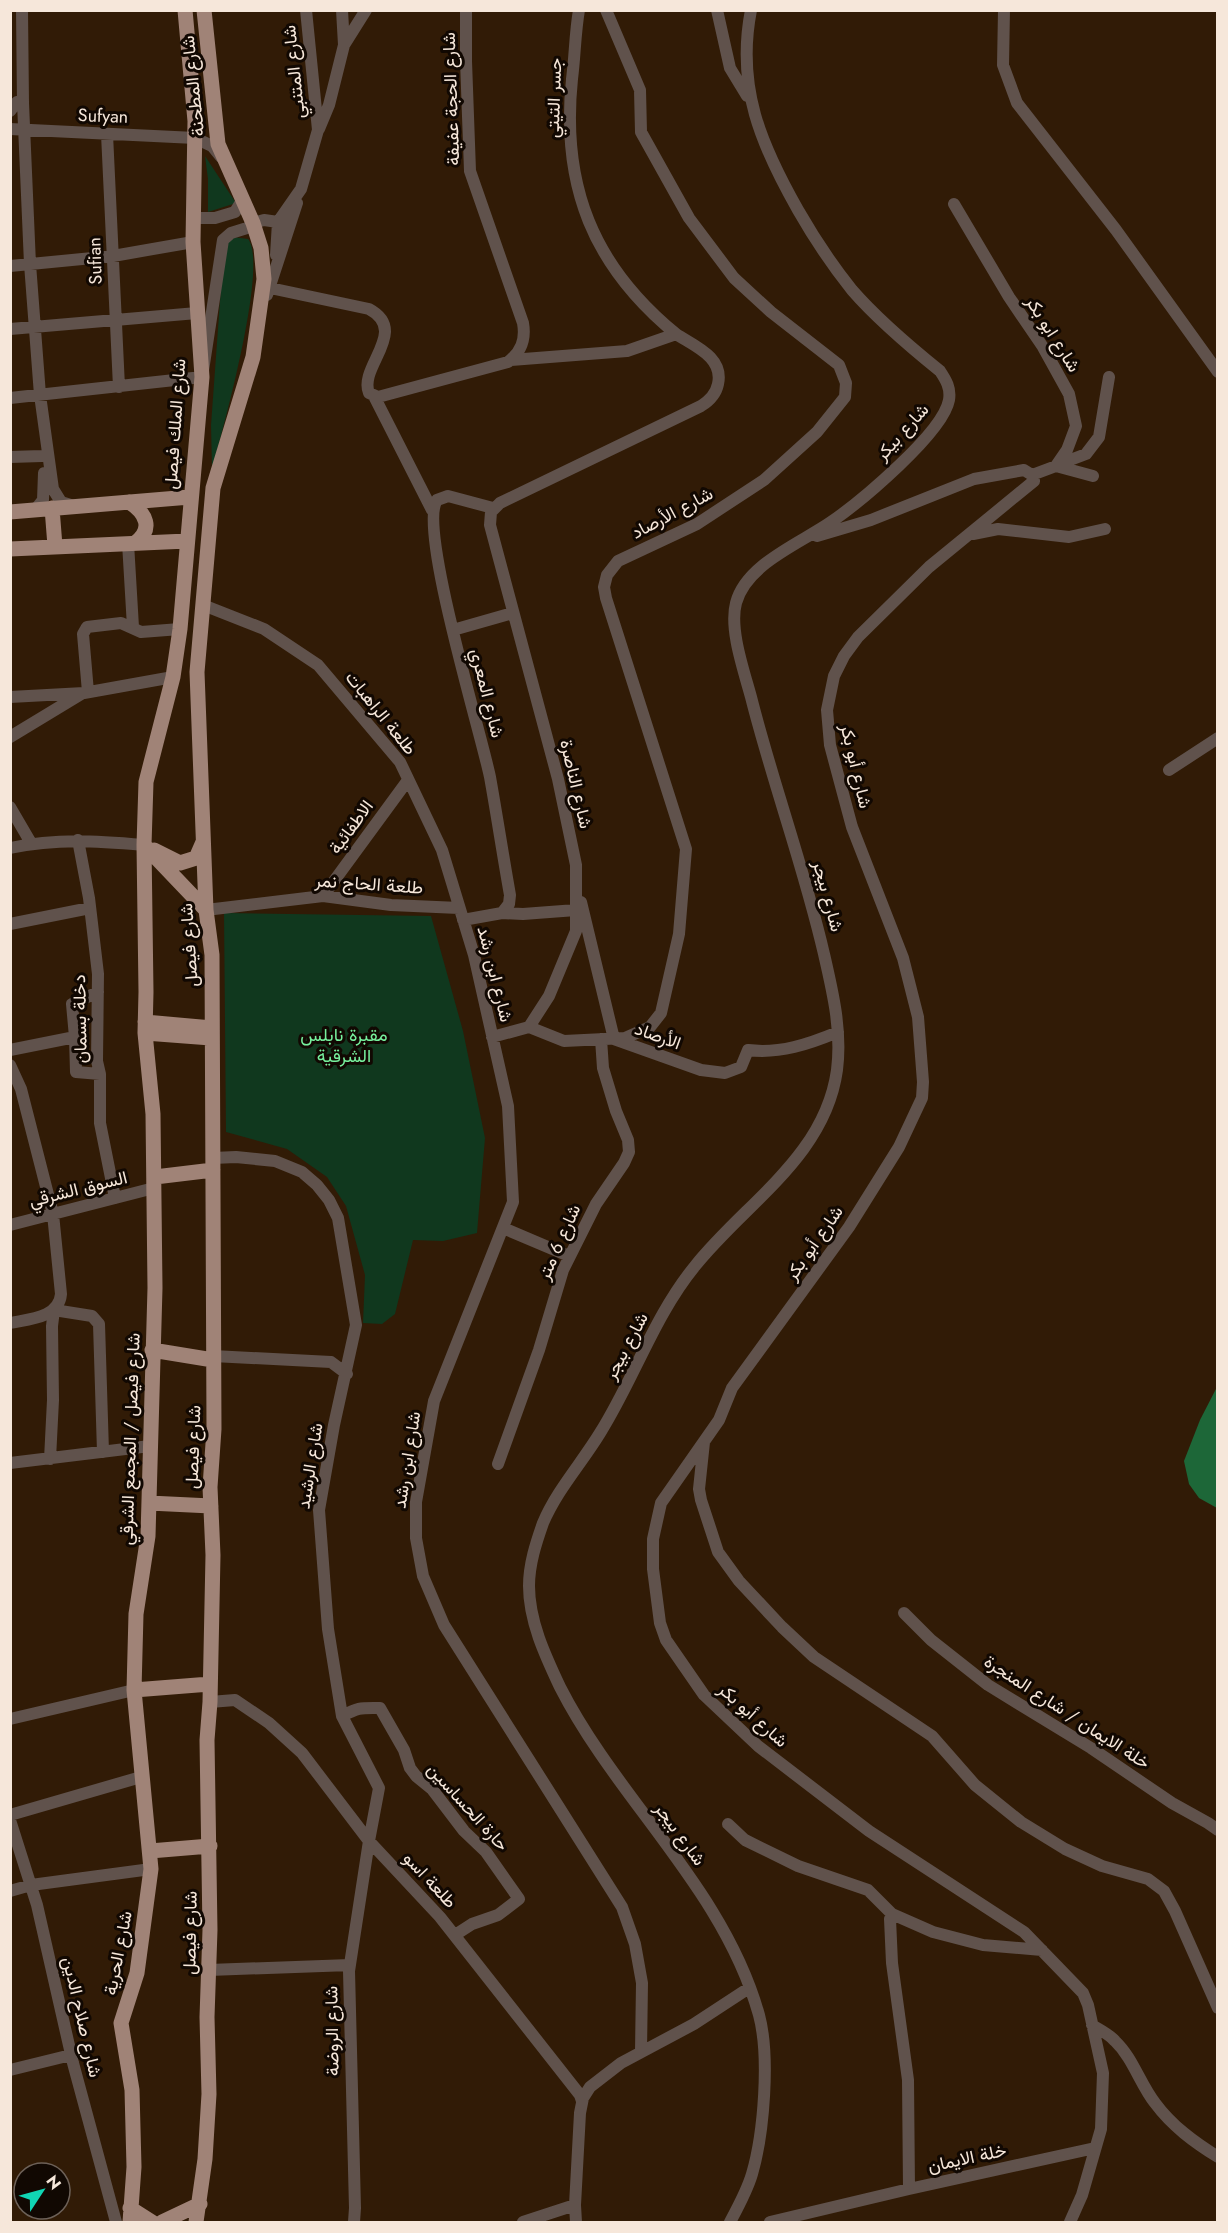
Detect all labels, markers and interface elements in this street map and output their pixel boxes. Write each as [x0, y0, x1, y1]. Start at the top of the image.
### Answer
street label: شارع المتنبي [276, 24, 314, 120]
street label: شارع الحجة عفيفة [436, 32, 466, 166]
street label: شارع المطحنة [175, 34, 211, 138]
street label: جسر التيتي [540, 58, 570, 139]
street label: Sufyan [77, 102, 129, 130]
street label: Sufian [81, 237, 109, 285]
street label: شارع ابو بكر [1019, 290, 1087, 377]
street label: شارع الملك فيصل [157, 358, 193, 490]
street label: شارع بيكر [868, 397, 935, 467]
street label: شارع الأرصاد [627, 481, 717, 545]
street label: شارع المعري [461, 646, 511, 741]
street label: طلعة الراهبات [339, 666, 423, 760]
street label: شارع أبو بكر [833, 720, 878, 811]
street label: شارع الناصرة [553, 737, 599, 831]
street label: الاطفائية [323, 795, 379, 859]
street label: شارع بيجر [806, 857, 850, 934]
street label: طلعة الحاج نمر [313, 867, 424, 901]
street label: شارع فيصل [173, 902, 205, 988]
street label: شارع ابن رشد [471, 923, 519, 1025]
street label: دخلة بسمان [66, 974, 94, 1064]
street label: الأرصاد [631, 1016, 685, 1056]
park label: مقبرة نابلس الشرقية [300, 1022, 388, 1069]
street label: السوق الشرقي [26, 1164, 130, 1216]
street label: شارع 6 متر [530, 1200, 587, 1285]
street label: شارع أبو بكر [778, 1200, 849, 1286]
street label: شارع بيجر [597, 1308, 655, 1385]
street label: شارع فيصل / المجمع الشرقي [113, 1332, 149, 1546]
street label: شارع فيصل [179, 1405, 207, 1489]
street label: شارع ابن رشد [386, 1410, 428, 1510]
street label: شارع الرشيد [290, 1421, 330, 1511]
street label: خلة الايمان / شارع المنجرة [979, 1648, 1155, 1776]
street label: شارع أبو بكر [712, 1676, 794, 1753]
street label: حارة الحساسين [421, 1757, 515, 1857]
street label: شارع بيجر [648, 1796, 712, 1871]
street label: طلعة اسو [397, 1846, 463, 1914]
street label: شارع فيصل [176, 1891, 204, 1975]
street label: شارع الحرية [97, 1909, 139, 1997]
street label: شارع صلاح الدين [55, 1954, 109, 2080]
street label: شارع الروضة [318, 1986, 346, 2076]
street label: خلة الايمان [925, 2137, 1009, 2179]
north arrow [12, 2161, 72, 2221]
text: N [41, 2171, 67, 2194]

